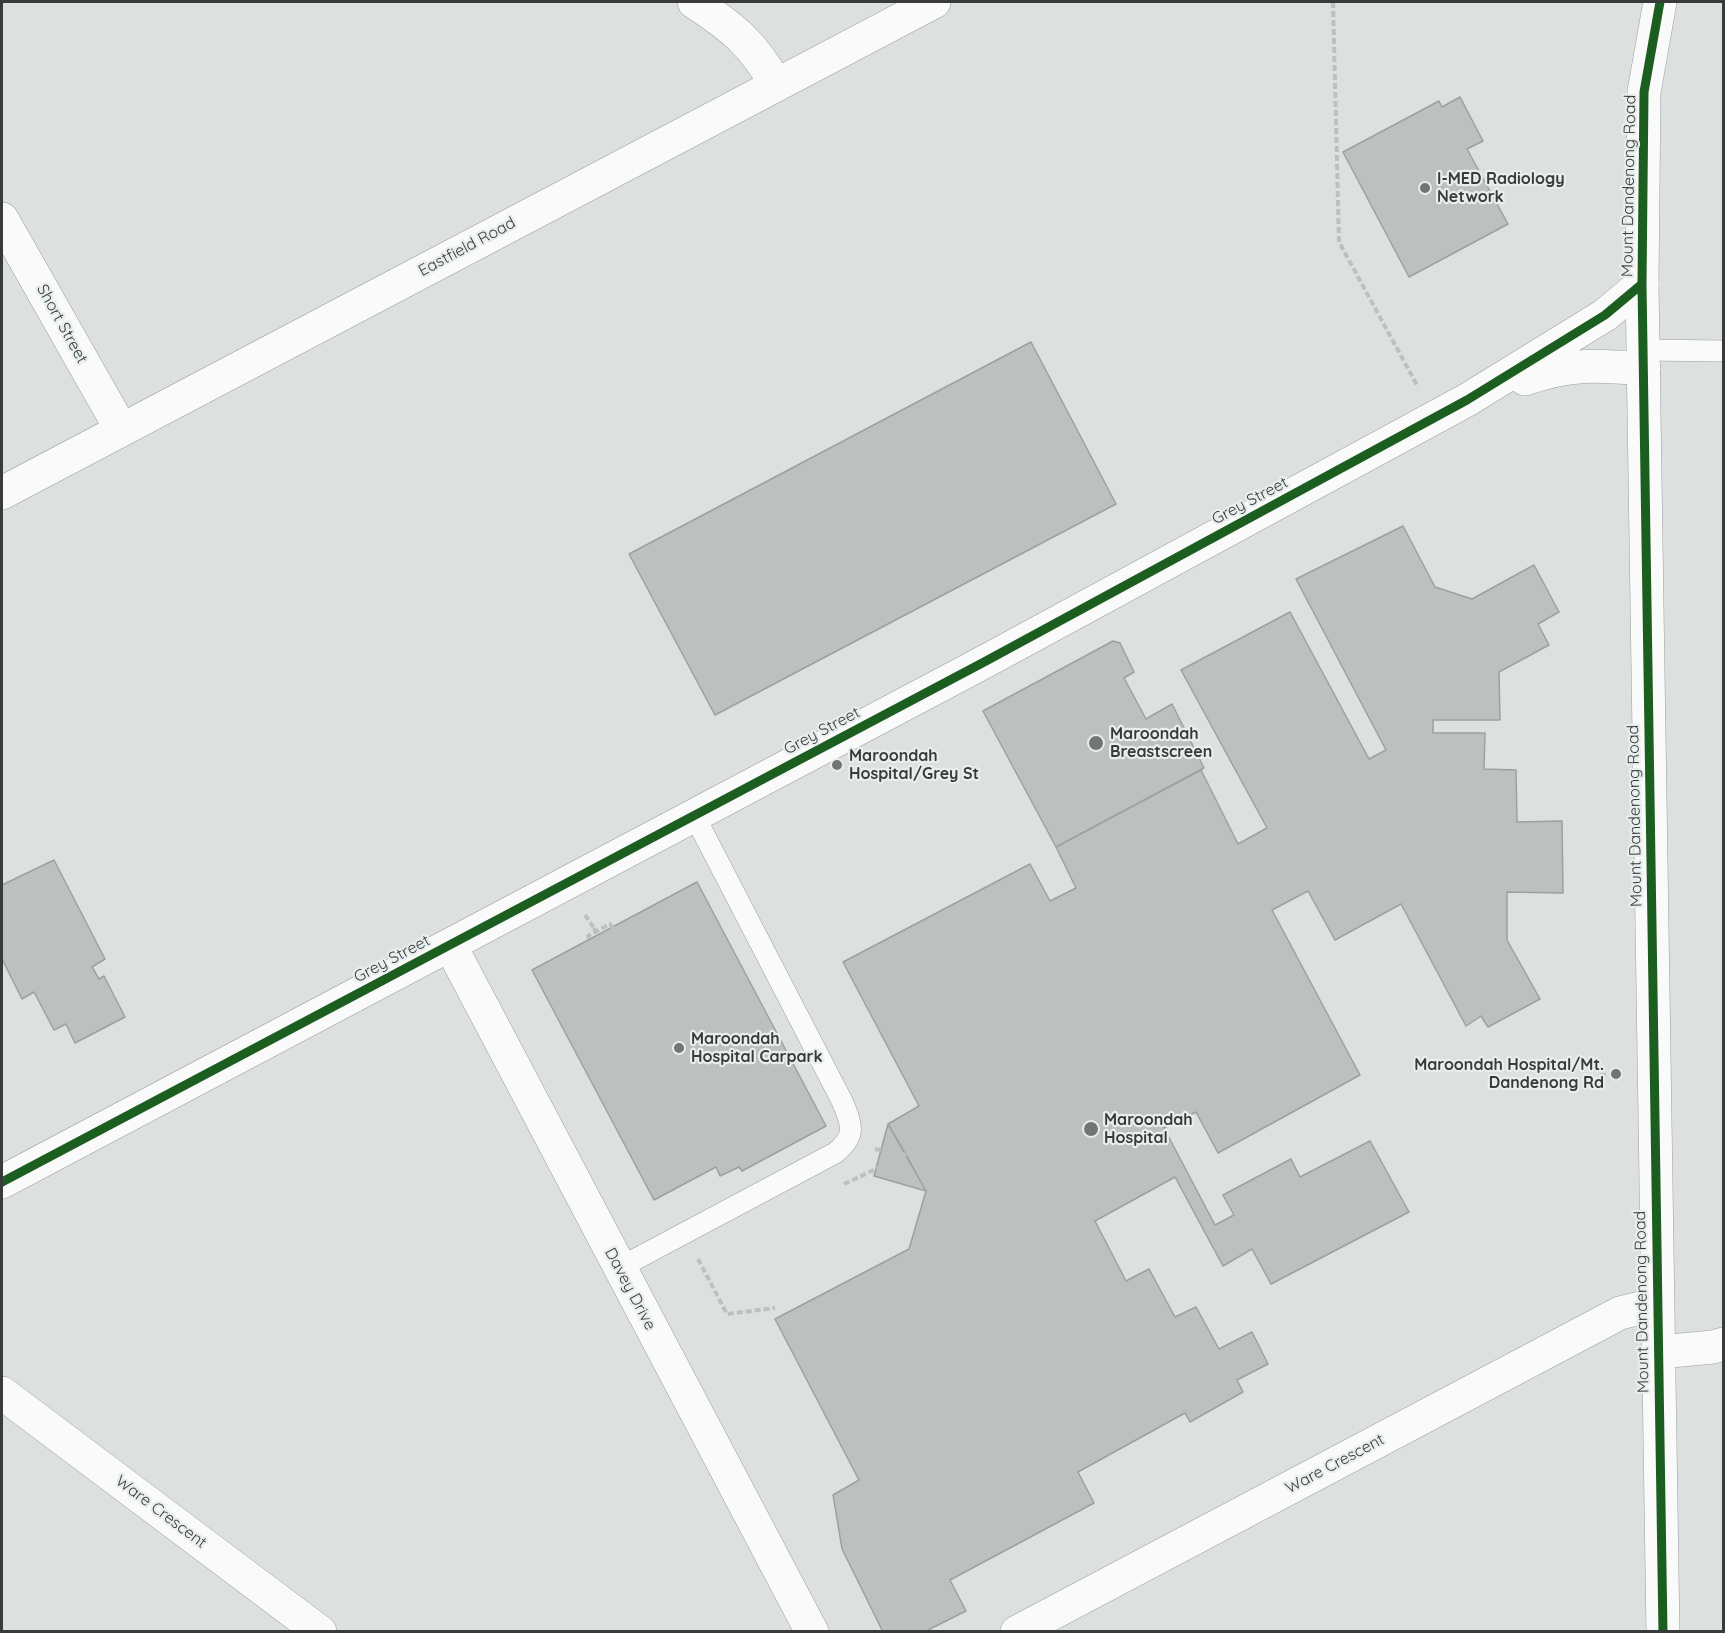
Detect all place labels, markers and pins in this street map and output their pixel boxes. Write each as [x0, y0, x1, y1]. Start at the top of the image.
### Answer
place label: I-MED Radiology Network [1437, 169, 1565, 207]
marker: I-MED Radiology Network [1418, 181, 1432, 195]
place label: Maroondah Breastscreen [1110, 724, 1212, 762]
marker: Maroondah Breastscreen [1087, 734, 1105, 752]
place label: Maroondah Hospital/Grey St [849, 746, 979, 784]
marker: Maroondah Hospital/Grey St [830, 758, 844, 772]
place label: Maroondah Hospital Carpark [691, 1029, 823, 1067]
marker: Maroondah Hospital Carpark [672, 1041, 686, 1055]
place label: Maroondah Hospital/Mt. Dandenong Rd [1414, 1055, 1604, 1093]
marker: Maroondah Hospital/Mt. Dandenong Rd [1609, 1067, 1623, 1081]
place label: Maroondah Hospital [1104, 1110, 1193, 1148]
marker: Maroondah Hospital [1082, 1120, 1100, 1138]

